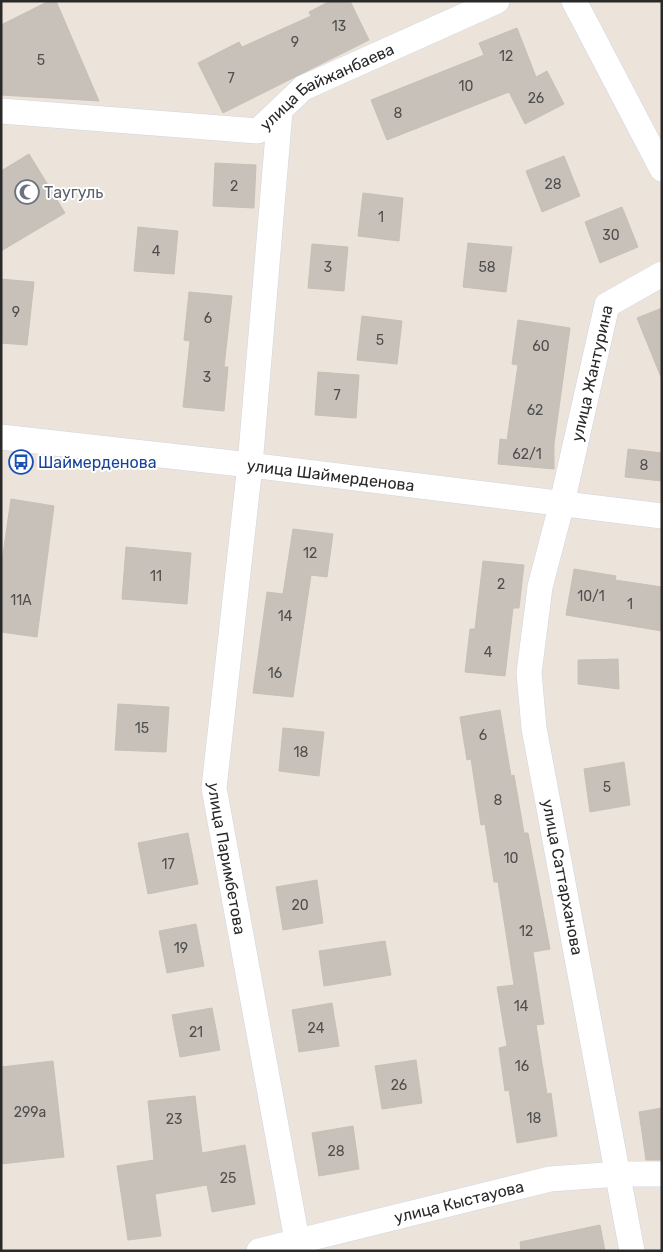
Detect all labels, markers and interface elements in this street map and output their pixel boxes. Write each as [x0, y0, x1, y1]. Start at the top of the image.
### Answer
house number: 13 [332, 18, 346, 35]
house number: 9 [291, 34, 299, 51]
street label: улица Байжанбаева [256, 39, 397, 134]
house number: 12 [499, 48, 513, 65]
house number: 5 [37, 52, 45, 69]
house number: 7 [227, 70, 235, 87]
house number: 10 [459, 78, 474, 95]
house number: 26 [528, 90, 544, 107]
house number: 8 [394, 105, 403, 122]
house number: 28 [544, 176, 562, 193]
house number: 2 [230, 178, 238, 195]
mosque icon: Таугуль [14, 179, 40, 205]
place label: Таугуль [44, 183, 103, 202]
house number: 1 [378, 209, 384, 226]
house number: 30 [602, 227, 620, 244]
house number: 4 [152, 243, 161, 260]
house number: 3 [324, 259, 332, 276]
house number: 58 [478, 259, 496, 276]
street label: улица Жантурина [567, 303, 617, 443]
house number: 9 [12, 304, 20, 321]
house number: 6 [204, 310, 212, 327]
house number: 5 [376, 332, 384, 349]
house number: 60 [532, 338, 550, 355]
house number: 3 [203, 369, 211, 386]
house number: 7 [333, 387, 341, 404]
house number: 62 [527, 402, 543, 419]
house number: 62/1 [512, 446, 542, 463]
bus stop icon: Шаймерденова [8, 449, 34, 475]
place label: Шаймерденова [38, 453, 157, 472]
street label: улица Шаймерденова [246, 456, 416, 495]
house number: 8 [640, 457, 649, 474]
house number: 12 [303, 545, 317, 562]
house number: 11 [150, 568, 162, 585]
house number: 2 [497, 576, 505, 593]
house number: 10/1 [577, 588, 605, 605]
house number: 11А [10, 592, 32, 609]
house number: 1 [627, 596, 633, 613]
house number: 14 [278, 608, 293, 625]
house number: 4 [484, 644, 493, 661]
house number: 16 [268, 665, 282, 682]
house number: 15 [135, 720, 149, 737]
house number: 6 [479, 727, 487, 744]
house number: 18 [294, 744, 309, 761]
house number: 5 [603, 779, 611, 796]
street label: улица Паримбетова [204, 782, 250, 936]
house number: 8 [494, 792, 503, 809]
street label: улица Саттарханова [538, 798, 587, 957]
house number: 10 [504, 850, 519, 867]
house number: 17 [161, 856, 175, 873]
house number: 20 [291, 897, 309, 914]
house number: 12 [519, 923, 533, 940]
house number: 19 [174, 940, 188, 957]
house number: 14 [514, 998, 529, 1015]
house number: 24 [308, 1020, 325, 1037]
house number: 21 [189, 1024, 203, 1041]
house number: 16 [515, 1058, 529, 1075]
house number: 26 [391, 1077, 407, 1094]
house number: 299а [14, 1104, 46, 1121]
house number: 18 [527, 1110, 542, 1127]
house number: 23 [166, 1111, 182, 1128]
house number: 28 [327, 1143, 345, 1160]
house number: 25 [220, 1170, 236, 1187]
street label: улица Кыстауова [392, 1177, 526, 1227]

